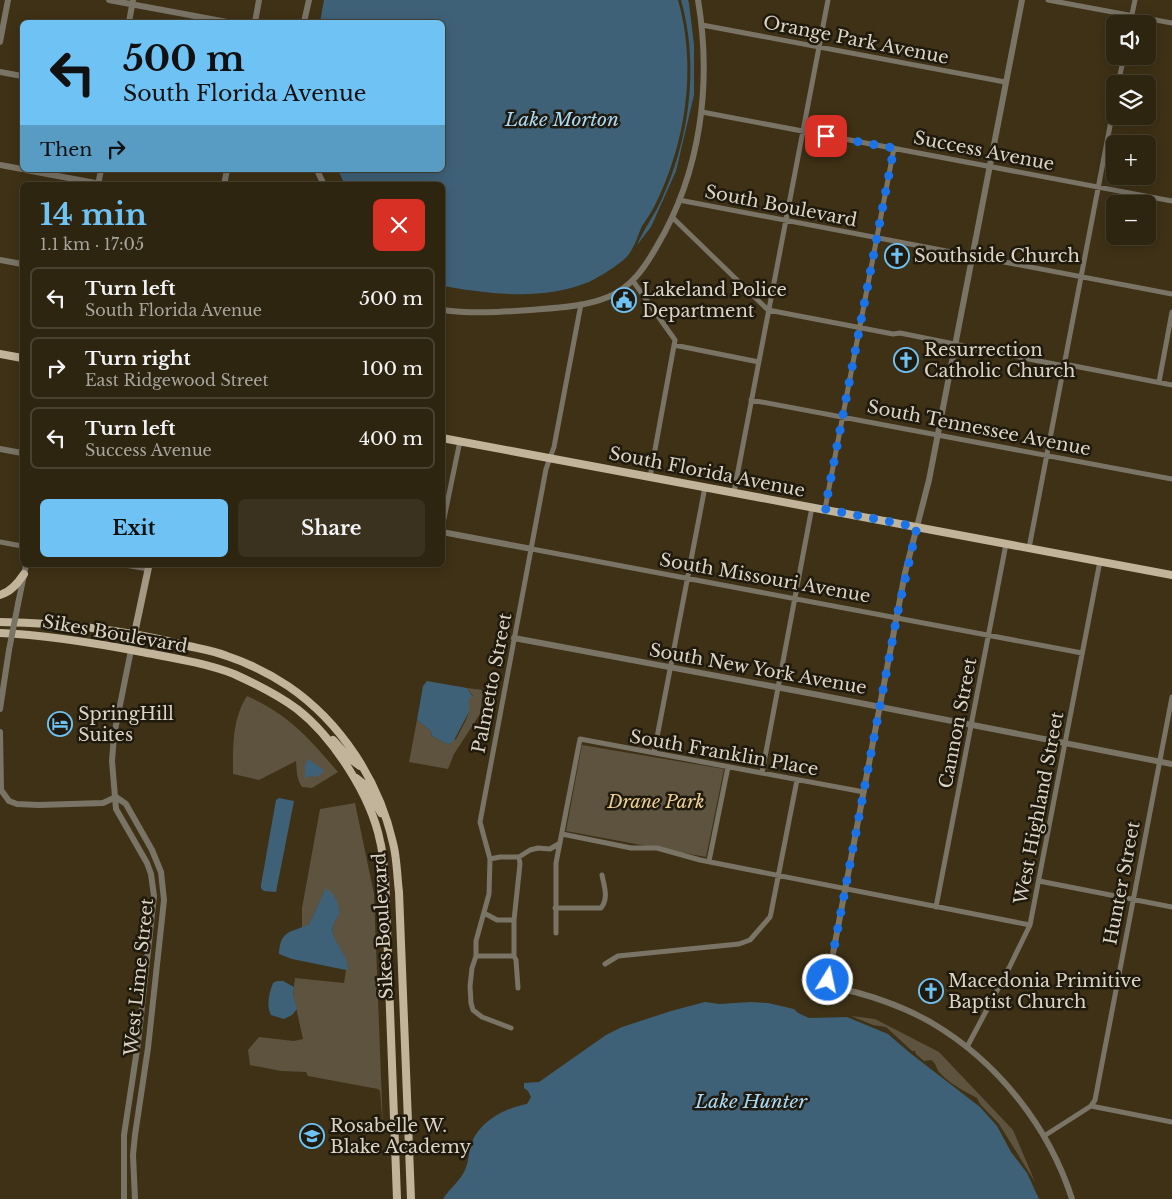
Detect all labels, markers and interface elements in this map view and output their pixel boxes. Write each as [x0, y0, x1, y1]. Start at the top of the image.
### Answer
street label: Orange Park Avenue [761, 11, 951, 69]
map controls [1106, 15, 1156, 245]
button: sound [1106, 15, 1156, 65]
text: 500 m [123, 37, 245, 80]
icon: left [40, 40, 105, 105]
button: layers [1106, 75, 1156, 125]
text: South Florida Avenue [123, 80, 366, 107]
water label: Lake Morton [504, 108, 619, 131]
pin [805, 115, 847, 157]
icon: arrive [812, 122, 840, 150]
street label: Success Avenue [912, 127, 1056, 175]
icon: right [102, 135, 130, 163]
button: + [1106, 135, 1156, 185]
text: Then [40, 138, 92, 161]
street label: South Boulevard [703, 180, 859, 232]
button: − [1106, 195, 1156, 245]
text: 14 min [40, 196, 147, 233]
button: close [373, 199, 425, 251]
text: 1.1 km · 17:05 [40, 234, 144, 254]
church icon: Southside Church [884, 243, 910, 269]
place label: Southside Church [914, 245, 1080, 267]
text: Turn left [85, 277, 176, 300]
place label: Lakeland Police Department [642, 279, 787, 322]
icon: left [42, 284, 70, 312]
text: 500 m [359, 287, 423, 310]
public building icon: Lakeland Police Department [611, 287, 637, 313]
text: South Florida Avenue [85, 300, 262, 320]
place label: Resurrection Catholic Church [924, 339, 1075, 382]
text: Turn right [85, 347, 191, 370]
church icon: Resurrection Catholic Church [893, 347, 919, 373]
icon: right [42, 354, 70, 382]
text: 100 m [362, 357, 423, 380]
text: East Ridgewood Street [85, 370, 269, 390]
street label: South Tennessee Avenue [865, 396, 1093, 460]
text: Turn left [85, 417, 176, 440]
icon: left [42, 424, 70, 452]
text: 400 m [359, 427, 423, 450]
text: Success Avenue [85, 440, 212, 460]
street label: South Florida Avenue [607, 442, 807, 502]
button: Exit [40, 499, 228, 557]
button: Share [238, 499, 425, 557]
street label: South Missouri Avenue [658, 549, 872, 607]
street label: Sikes Boulevard [41, 610, 189, 658]
street label: Palmetto Street [468, 611, 516, 755]
street label: South New York Avenue [648, 639, 868, 699]
street label: Cannon Street [935, 656, 981, 790]
place label: SpringHill Suites [78, 703, 174, 746]
street label: West Highland Street [1009, 710, 1069, 907]
hotel icon: SpringHill Suites [47, 711, 73, 737]
street label: South Franklin Place [628, 726, 820, 780]
park label: Drane Park [606, 791, 705, 813]
street label: Hunter Street [1099, 819, 1145, 947]
street label: Sikes Boulevard [368, 852, 398, 1000]
street label: West Lime Street [120, 897, 158, 1058]
position arrow [801, 953, 853, 1005]
place label: Macedonia Primitive Baptist Church [948, 970, 1141, 1013]
church icon: Macedonia Primitive Baptist Church [918, 978, 944, 1004]
water label: Lake Hunter [694, 1090, 808, 1113]
place label: Rosabelle W. Blake Academy [330, 1115, 471, 1158]
school or university icon: Rosabelle W. Blake Academy [299, 1123, 325, 1149]

